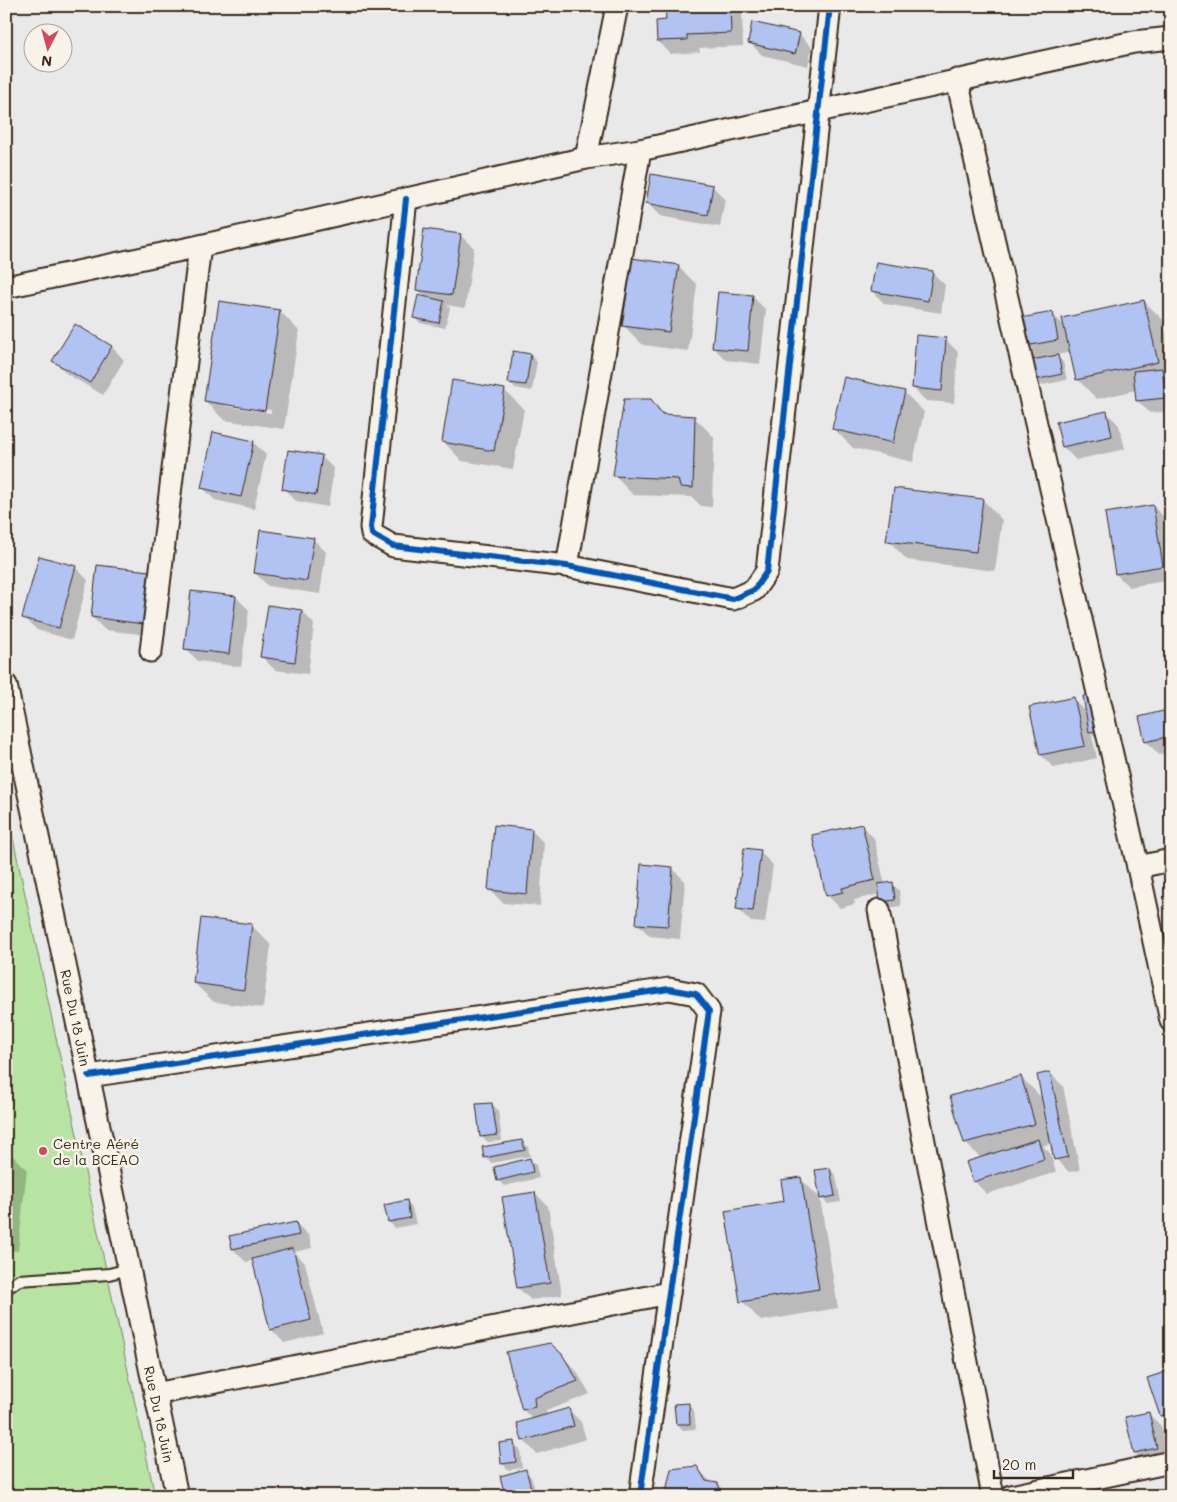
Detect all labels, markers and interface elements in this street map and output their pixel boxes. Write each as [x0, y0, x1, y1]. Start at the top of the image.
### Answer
north arrow [22, 22, 72, 72]
text: N [40, 51, 53, 71]
street label: Rue Du 18 Juin [57, 968, 96, 1068]
place label: Centre Aéré de la BCEAO [53, 1134, 139, 1169]
marker: Centre Aéré de la BCEAO [37, 1145, 49, 1157]
street label: Rue Du 18 Juin [140, 1364, 179, 1464]
scale bar [994, 1447, 1073, 1479]
text: 20 m [1002, 1454, 1036, 1474]

